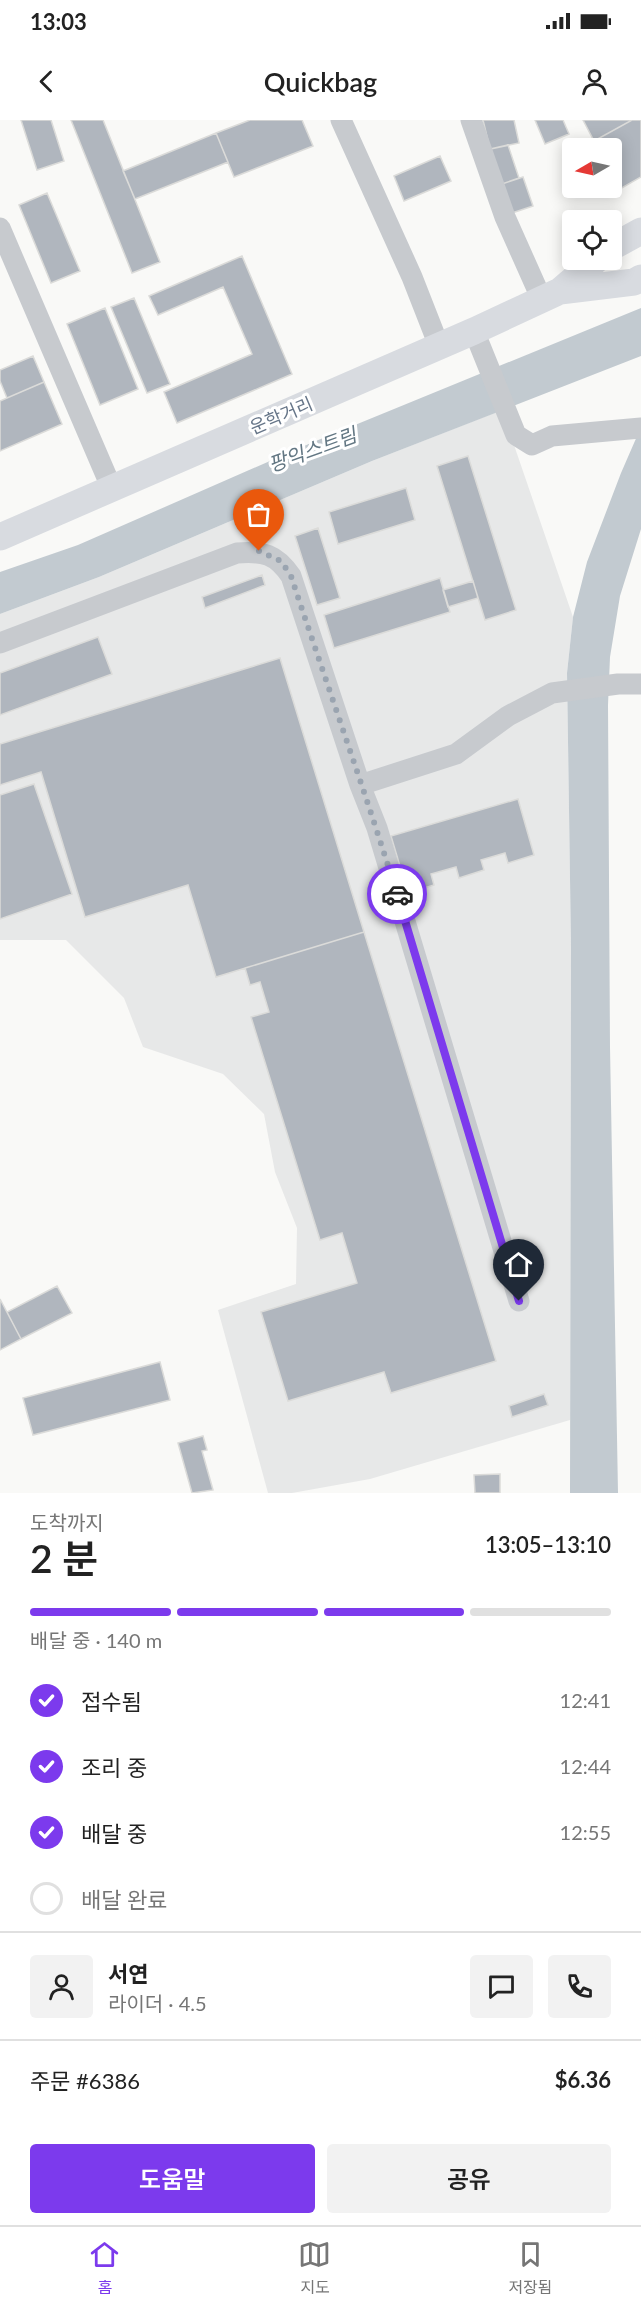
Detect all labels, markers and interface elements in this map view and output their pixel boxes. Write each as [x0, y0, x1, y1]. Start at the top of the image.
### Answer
text: 13:03 [30, 8, 87, 35]
icon: back [30, 65, 63, 98]
text: Quickbag [264, 65, 377, 98]
icon: person [578, 65, 611, 98]
north arrow [562, 138, 622, 198]
map controls [562, 138, 622, 270]
button: locate [562, 210, 622, 270]
street label: 운학거리 [246, 392, 316, 438]
water label: 팡익스트림 [265, 421, 361, 476]
pin [233, 489, 284, 551]
icon: bag [242, 498, 275, 531]
courier [367, 864, 427, 924]
icon: car [381, 878, 414, 911]
pin [493, 1239, 544, 1301]
icon: home [502, 1248, 535, 1281]
text: 도착까지 [30, 1510, 104, 1534]
text: 13:05–13:10 [485, 1531, 611, 1558]
text: 2 분 [30, 1535, 98, 1581]
text: 배달 중 · 140 m [30, 1628, 162, 1652]
icon: check [30, 1684, 63, 1717]
text: 접수됨 [81, 1688, 142, 1715]
text: 12:41 [560, 1688, 611, 1712]
icon: check [30, 1750, 63, 1783]
text: 조리 중 [81, 1754, 147, 1781]
text: 12:44 [560, 1754, 611, 1778]
icon: check [30, 1816, 63, 1849]
text: 배달 중 [81, 1820, 147, 1847]
text: 12:55 [560, 1820, 611, 1844]
text: 배달 완료 [81, 1886, 168, 1913]
button: person [30, 1955, 93, 2018]
button: chat [470, 1955, 533, 2018]
button: phone [548, 1955, 611, 2018]
text: 서연 [108, 1960, 148, 1987]
text: 라이더 · 4.5 [108, 1991, 207, 2015]
text: $6.36 [555, 2066, 611, 2093]
text: 주문 #6386 [30, 2067, 140, 2094]
button: 도움말 [30, 2144, 315, 2213]
button: 공유 [327, 2144, 611, 2213]
tab: 홈 [88, 2238, 121, 2298]
tab: 지도 [298, 2238, 331, 2298]
tab: 저장됨 [508, 2238, 553, 2298]

